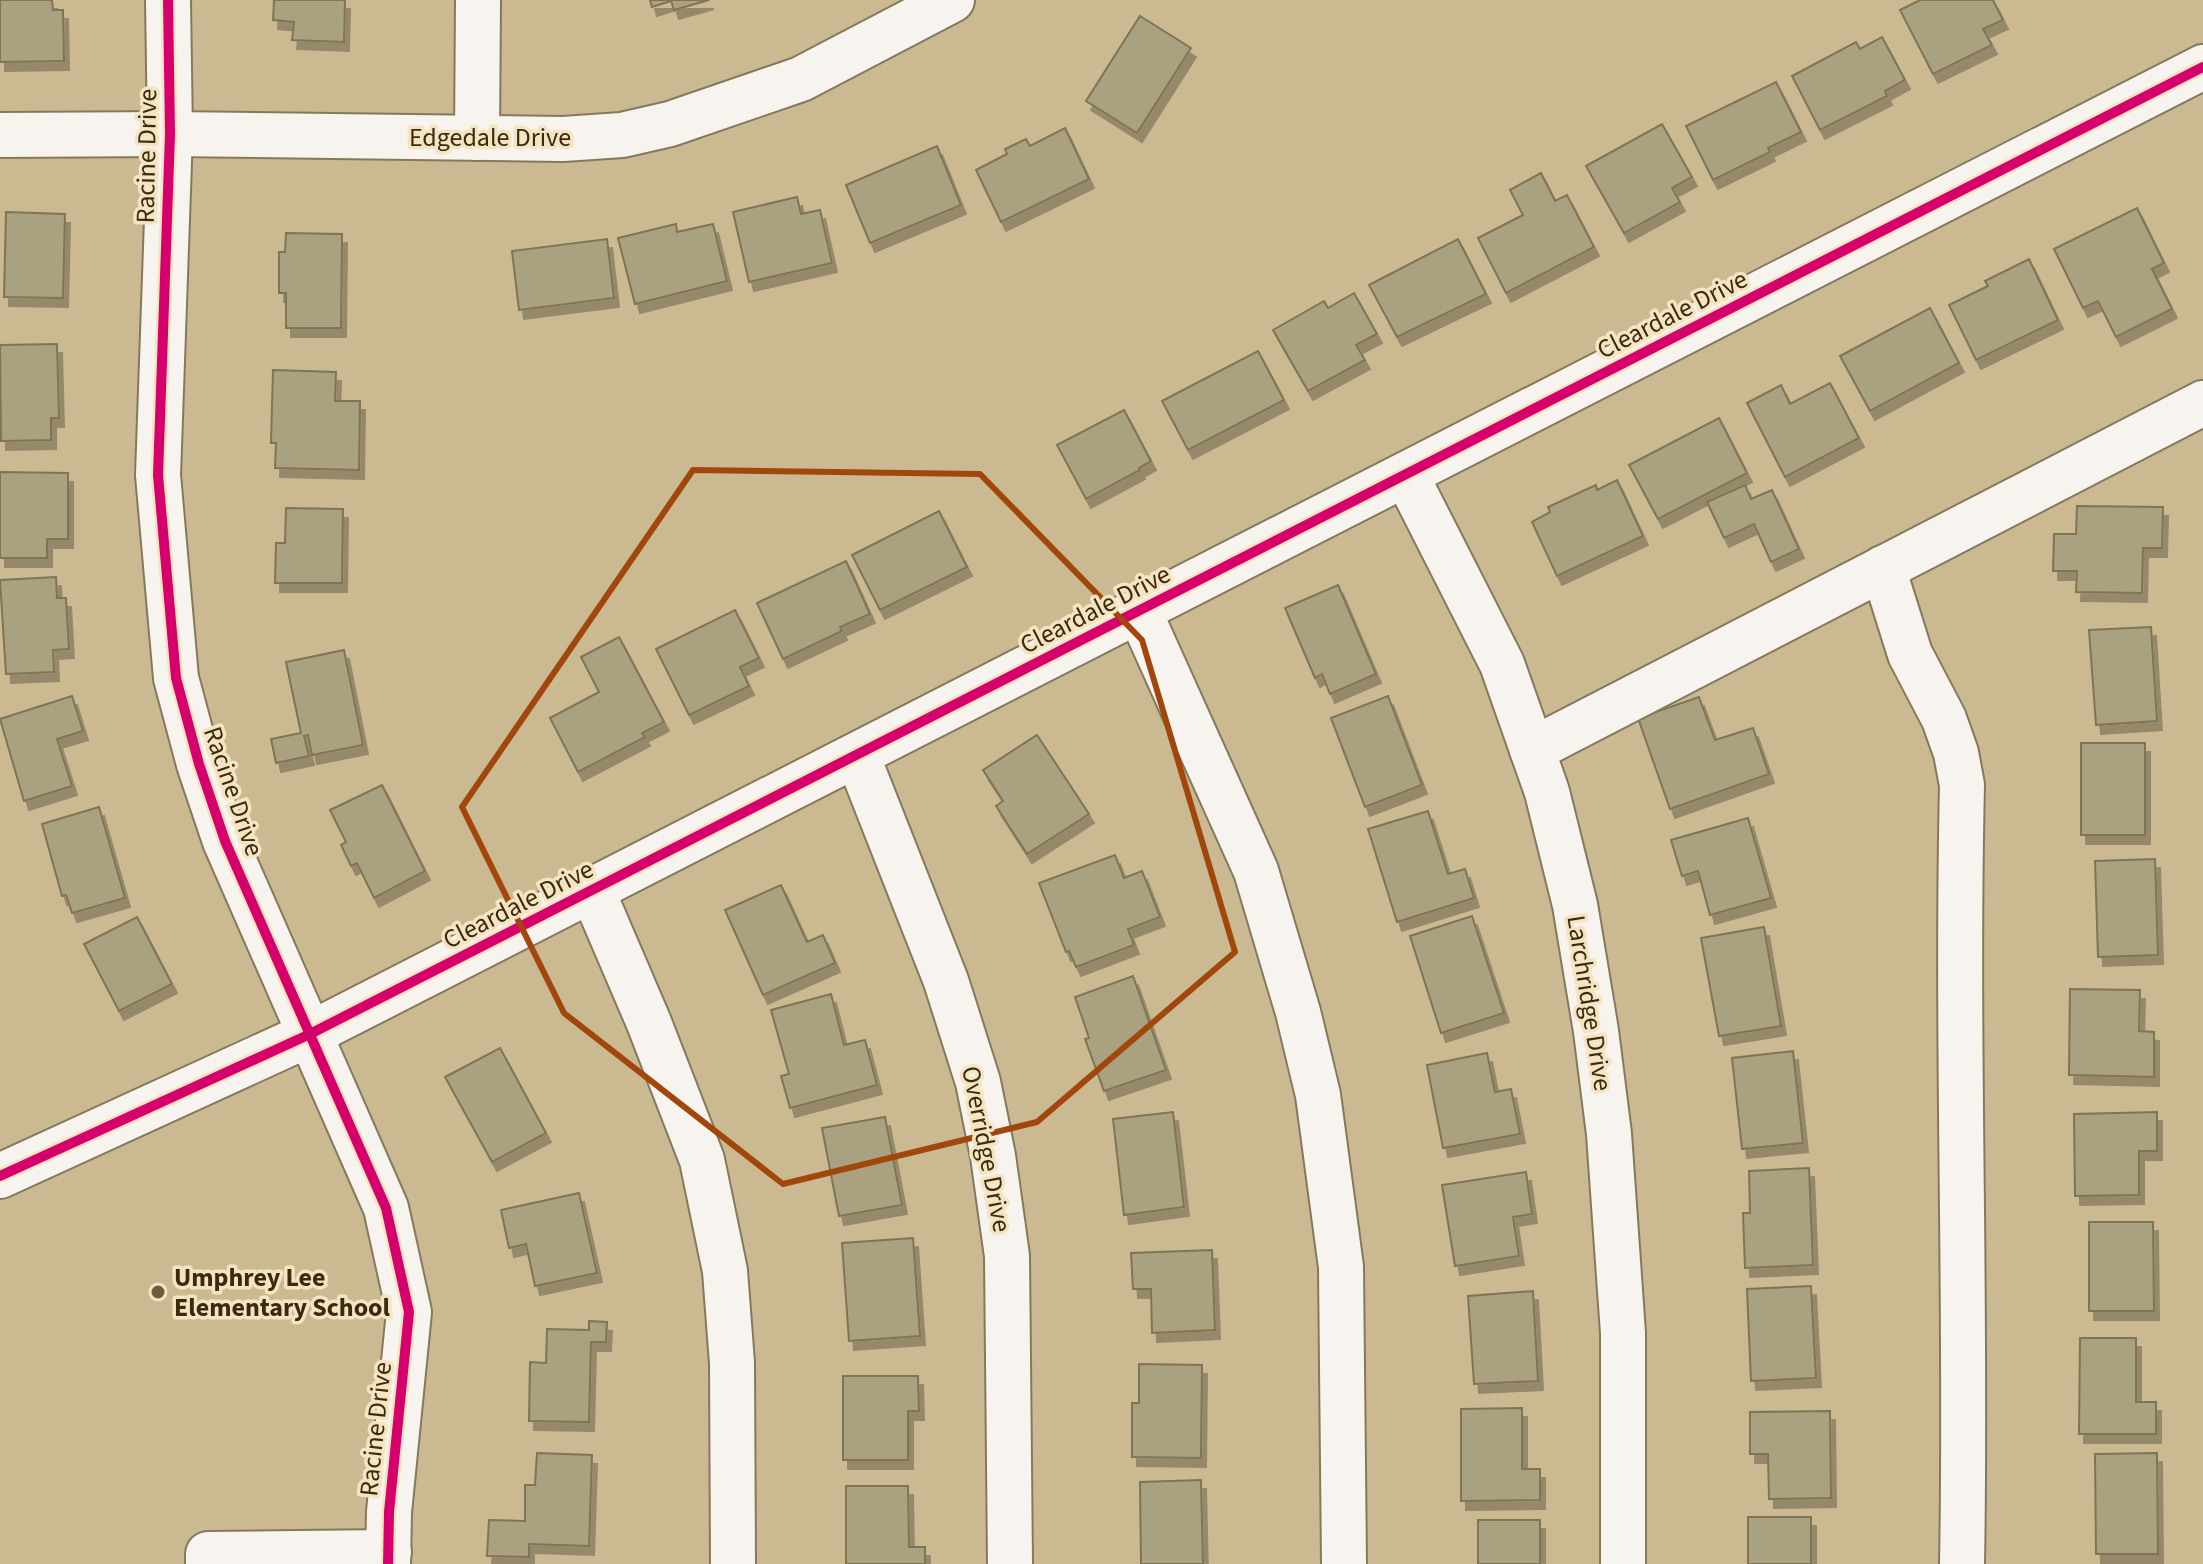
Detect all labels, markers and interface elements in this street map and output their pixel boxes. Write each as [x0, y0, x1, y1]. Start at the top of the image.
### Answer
street label: Racine Drive [127, 88, 166, 224]
street label: Edgedale Drive [409, 119, 571, 156]
street label: Cleardale Drive [1591, 261, 1754, 368]
street label: Cleardale Drive [1014, 556, 1177, 663]
street label: Racine Drive [194, 721, 273, 861]
street label: Cleardale Drive [437, 851, 600, 958]
street label: Larchridge Drive [1557, 913, 1622, 1094]
street label: Overridge Drive [952, 1063, 1021, 1235]
place label: Umphrey Lee Elementary School [174, 1259, 391, 1326]
marker: Umphrey Lee Elementary School [149, 1283, 167, 1301]
street label: Racine Drive [350, 1360, 401, 1498]

